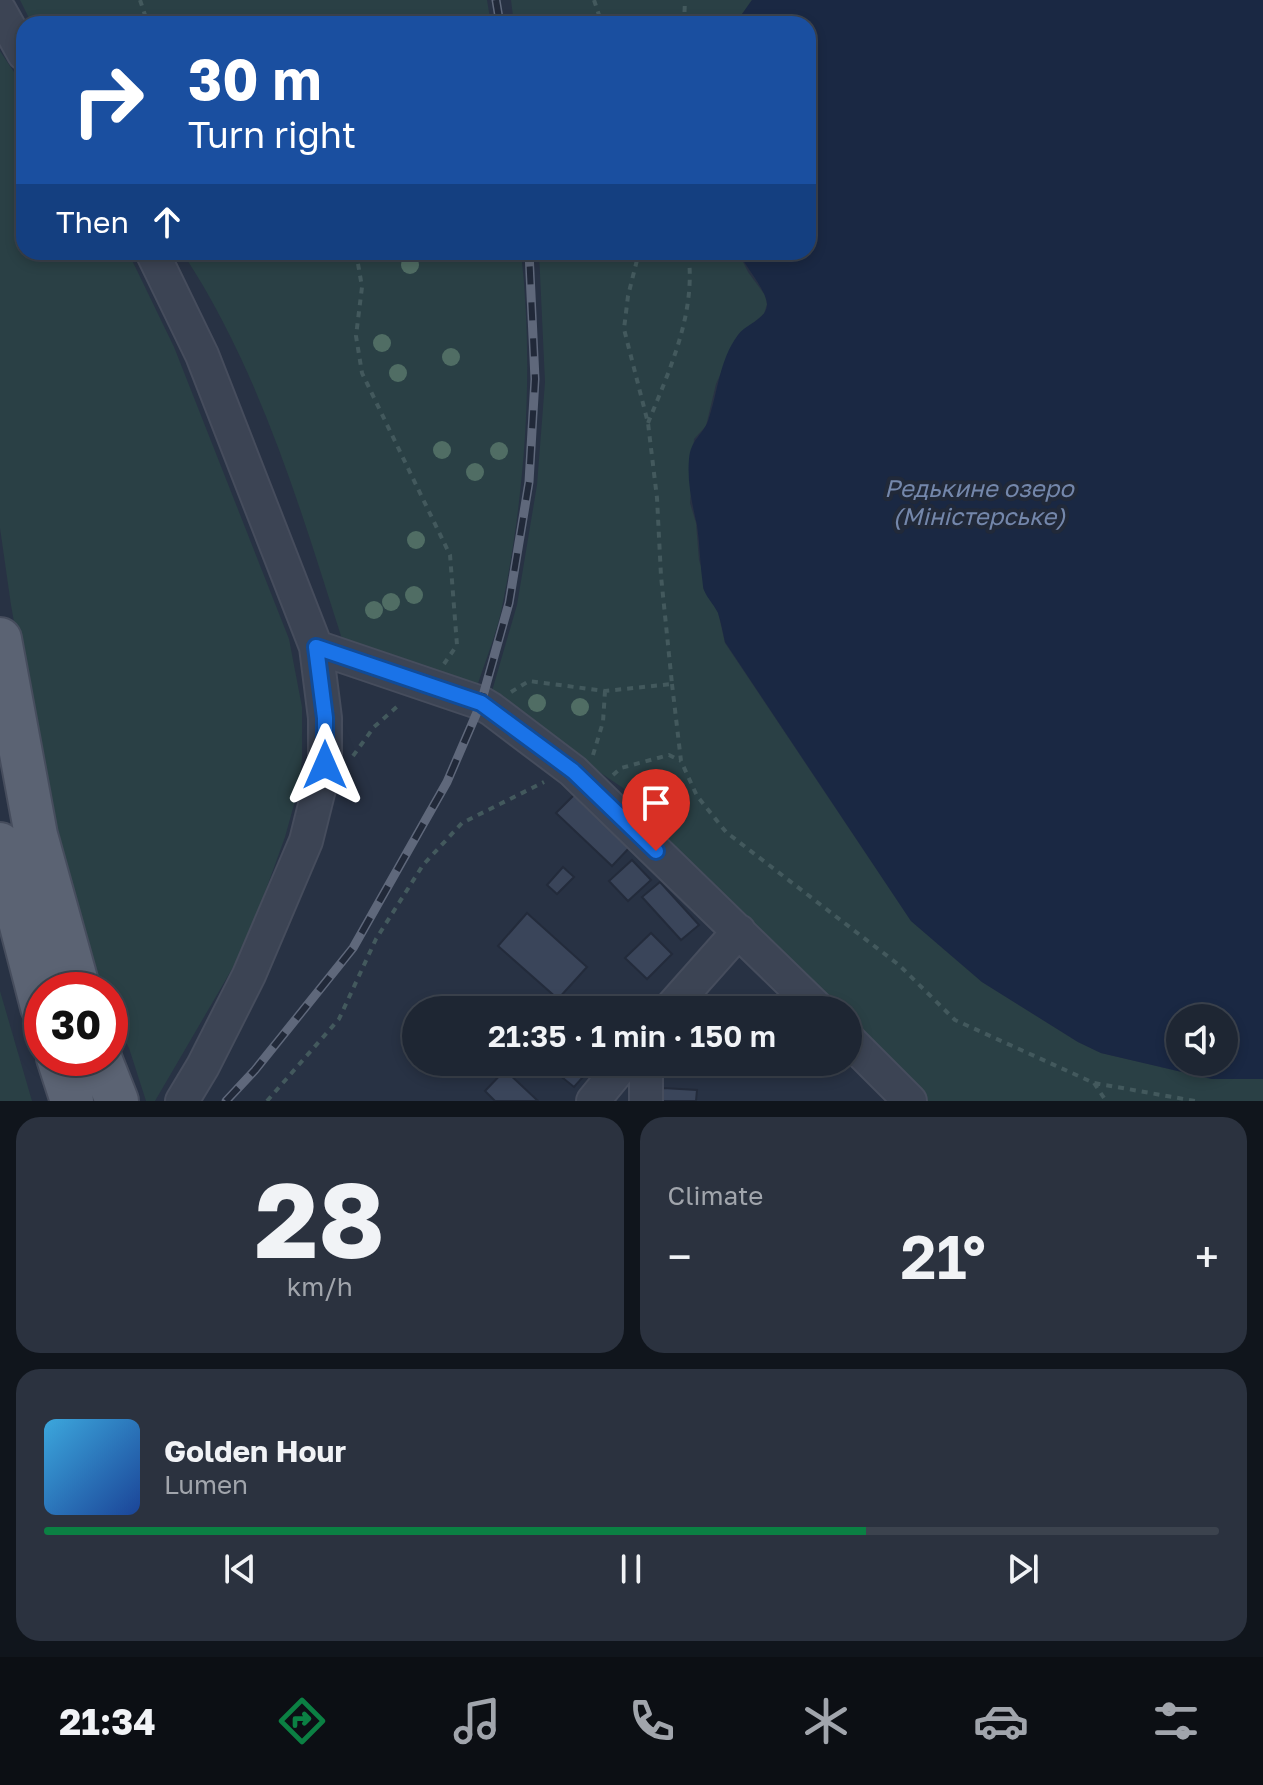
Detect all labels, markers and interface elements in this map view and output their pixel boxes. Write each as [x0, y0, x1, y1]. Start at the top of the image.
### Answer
text: 30 m [188, 45, 322, 112]
icon: right [56, 48, 160, 152]
text: Turn right [188, 113, 356, 156]
icon: ahead [145, 200, 189, 244]
text: Then [56, 204, 129, 240]
water label: Редькине озеро (Міністерське) [884, 473, 1075, 530]
position arrow [283, 723, 367, 807]
pin [622, 769, 690, 851]
icon: arrive [634, 781, 678, 825]
speed limit sign: 30 [24, 972, 128, 1076]
map controls [1166, 1004, 1238, 1076]
button: sound [1166, 1004, 1238, 1076]
text: 21:35 · 1 min · 150 m [488, 1018, 776, 1054]
text: 28 [255, 1156, 385, 1281]
text: Climate [668, 1180, 763, 1211]
text: 21° [901, 1220, 986, 1292]
text: − [668, 1230, 692, 1283]
text: + [1195, 1230, 1219, 1283]
text: km/h [287, 1271, 353, 1302]
text: Golden Hour [164, 1433, 346, 1469]
text: Lumen [164, 1469, 248, 1500]
icon: previous [218, 1547, 262, 1591]
icon: pause [609, 1547, 653, 1591]
icon: next [1001, 1547, 1045, 1591]
icon: directions [274, 1693, 330, 1749]
icon: music [449, 1693, 505, 1749]
icon: phone [624, 1693, 680, 1749]
icon: climate [798, 1693, 854, 1749]
icon: car [973, 1693, 1029, 1749]
icon: filters [1148, 1693, 1204, 1749]
text: 21:34 [59, 1700, 156, 1743]

